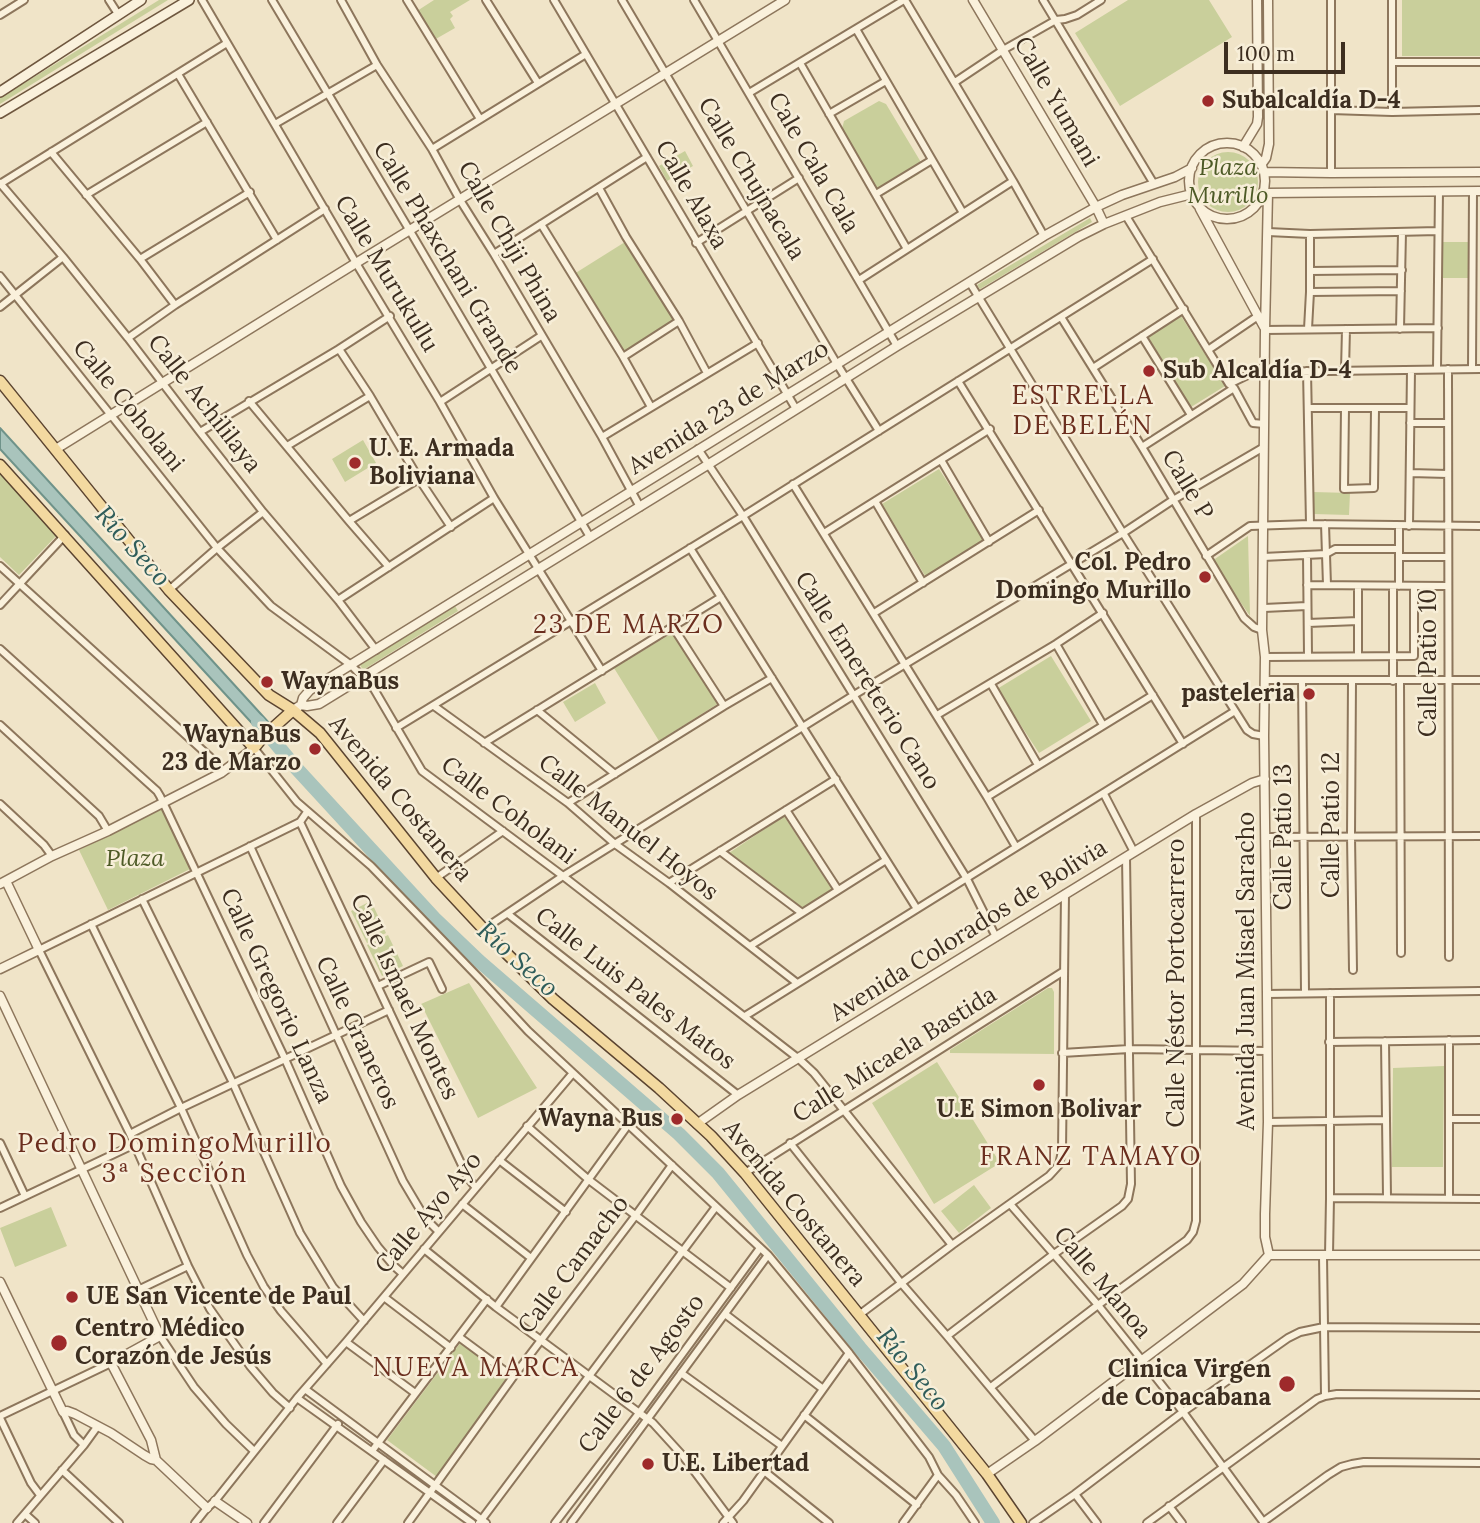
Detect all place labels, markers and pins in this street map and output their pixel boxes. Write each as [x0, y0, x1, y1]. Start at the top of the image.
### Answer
place label: Subalcaldía D-4 [1222, 87, 1401, 115]
marker: Subalcaldía D-4 [1200, 93, 1216, 109]
place label: Sub Alcaldía D-4 [1163, 357, 1352, 385]
marker: Sub Alcaldía D-4 [1141, 363, 1157, 379]
place label: U. E. Armada Boliviana [369, 435, 514, 491]
marker: U. E. Armada Boliviana [347, 455, 363, 471]
place label: Col. Pedro Domingo Murillo [995, 549, 1191, 605]
marker: Col. Pedro Domingo Murillo [1197, 569, 1213, 585]
place label: WaynaBus [281, 668, 399, 696]
marker: WaynaBus [259, 674, 275, 690]
place label: pasteleria [1181, 680, 1295, 708]
marker: pasteleria [1301, 686, 1317, 702]
place label: WaynaBus 23 de Marzo [162, 721, 301, 777]
marker: WaynaBus 23 de Marzo [307, 741, 323, 757]
marker: U.E Simon Bolivar [1031, 1077, 1047, 1093]
place label: U.E Simon Bolivar [936, 1096, 1142, 1124]
place label: Wayna Bus [538, 1105, 663, 1133]
marker: Wayna Bus [669, 1111, 685, 1127]
place label: UE San Vicente de Paul [86, 1283, 351, 1311]
marker: UE San Vicente de Paul [64, 1289, 80, 1305]
place label: Centro Médico Corazón de Jesús [75, 1315, 271, 1371]
marker: Centro Médico Corazón de Jesús [49, 1333, 69, 1353]
place label: Clinica Virgen de Copacabana [1101, 1356, 1271, 1412]
marker: Clinica Virgen de Copacabana [1277, 1374, 1297, 1394]
place label: U.E. Libertad [662, 1450, 809, 1478]
marker: U.E. Libertad [640, 1456, 656, 1472]

